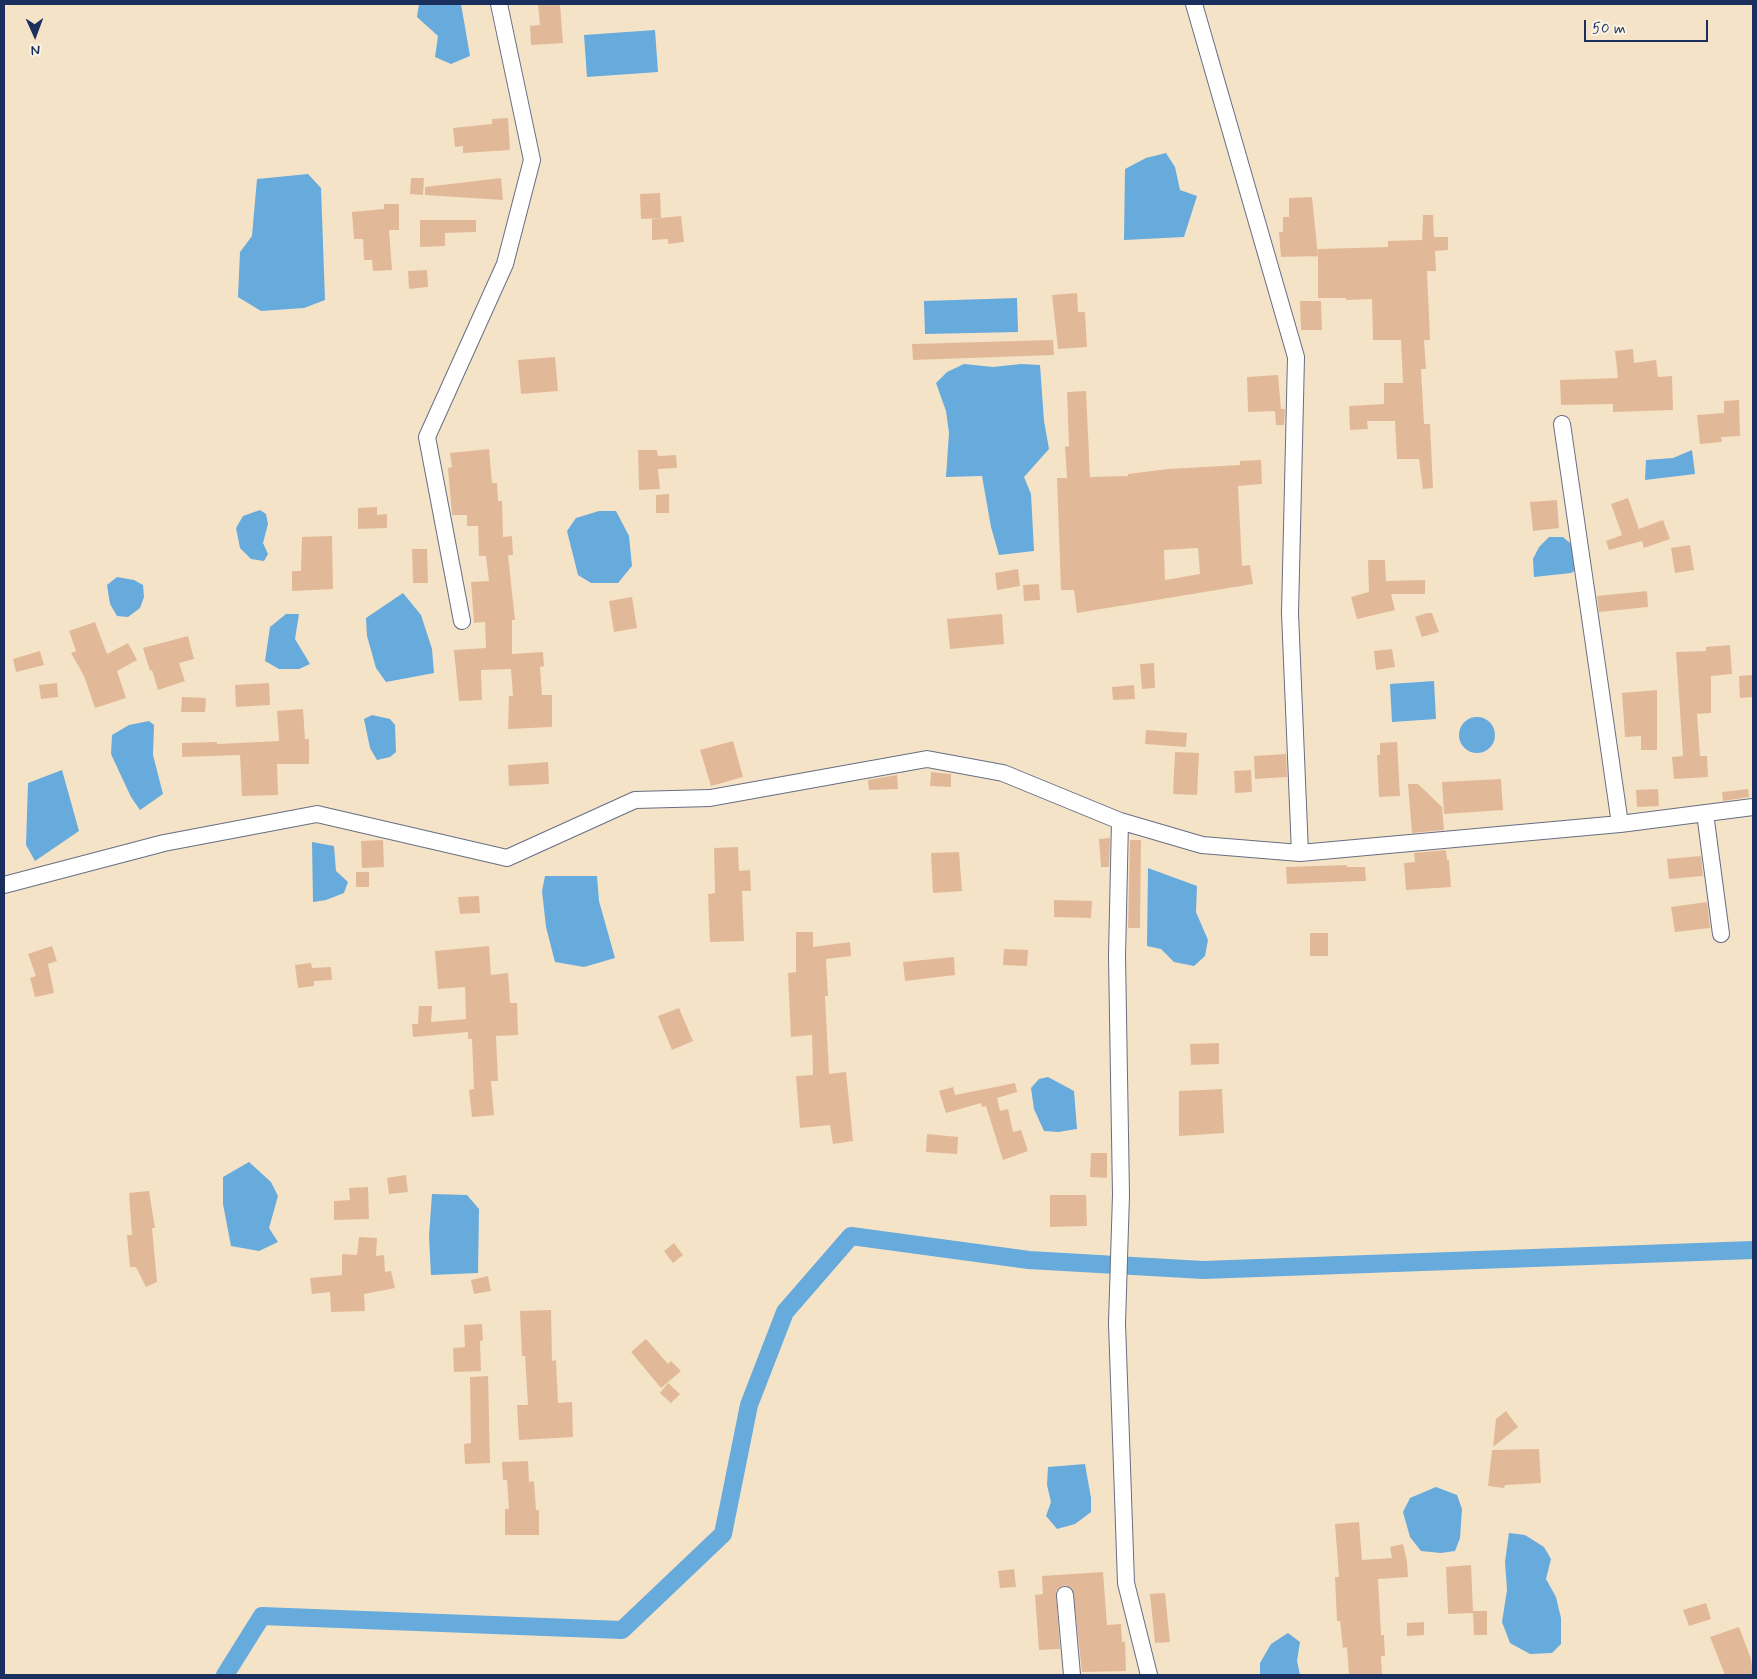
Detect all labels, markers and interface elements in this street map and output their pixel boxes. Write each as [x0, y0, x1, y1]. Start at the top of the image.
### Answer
north arrow [10, 10, 60, 60]
scale bar [1587, 10, 1711, 42]
text: 50 m [1592, 19, 1626, 39]
text: N [31, 41, 41, 59]

